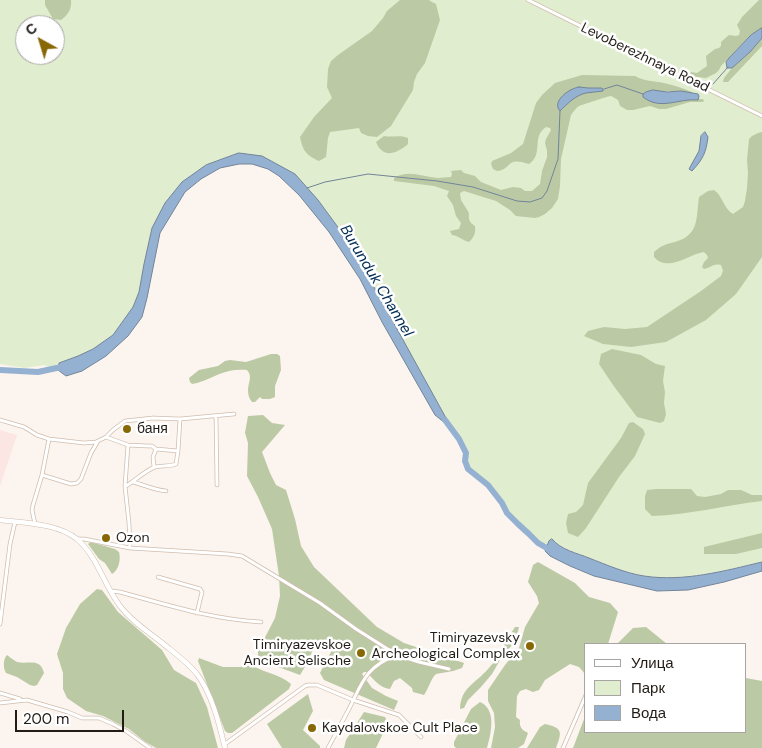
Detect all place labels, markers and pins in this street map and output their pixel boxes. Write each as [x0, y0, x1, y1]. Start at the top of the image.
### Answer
place label: баня [137, 421, 168, 437]
marker: баня [121, 423, 133, 435]
place label: Ozon [116, 530, 150, 546]
marker: Ozon [100, 532, 112, 544]
place label: Timiryazevsky Archeological Complex [371, 630, 520, 662]
place label: Timiryazevskoe Ancient Selische [244, 637, 351, 670]
marker: Timiryazevsky Archeological Complex [524, 640, 536, 652]
marker: Timiryazevskoe Ancient Selische [355, 647, 367, 659]
place label: Kaydalovskoe Cult Place [322, 720, 478, 736]
marker: Kaydalovskoe Cult Place [306, 722, 318, 734]

